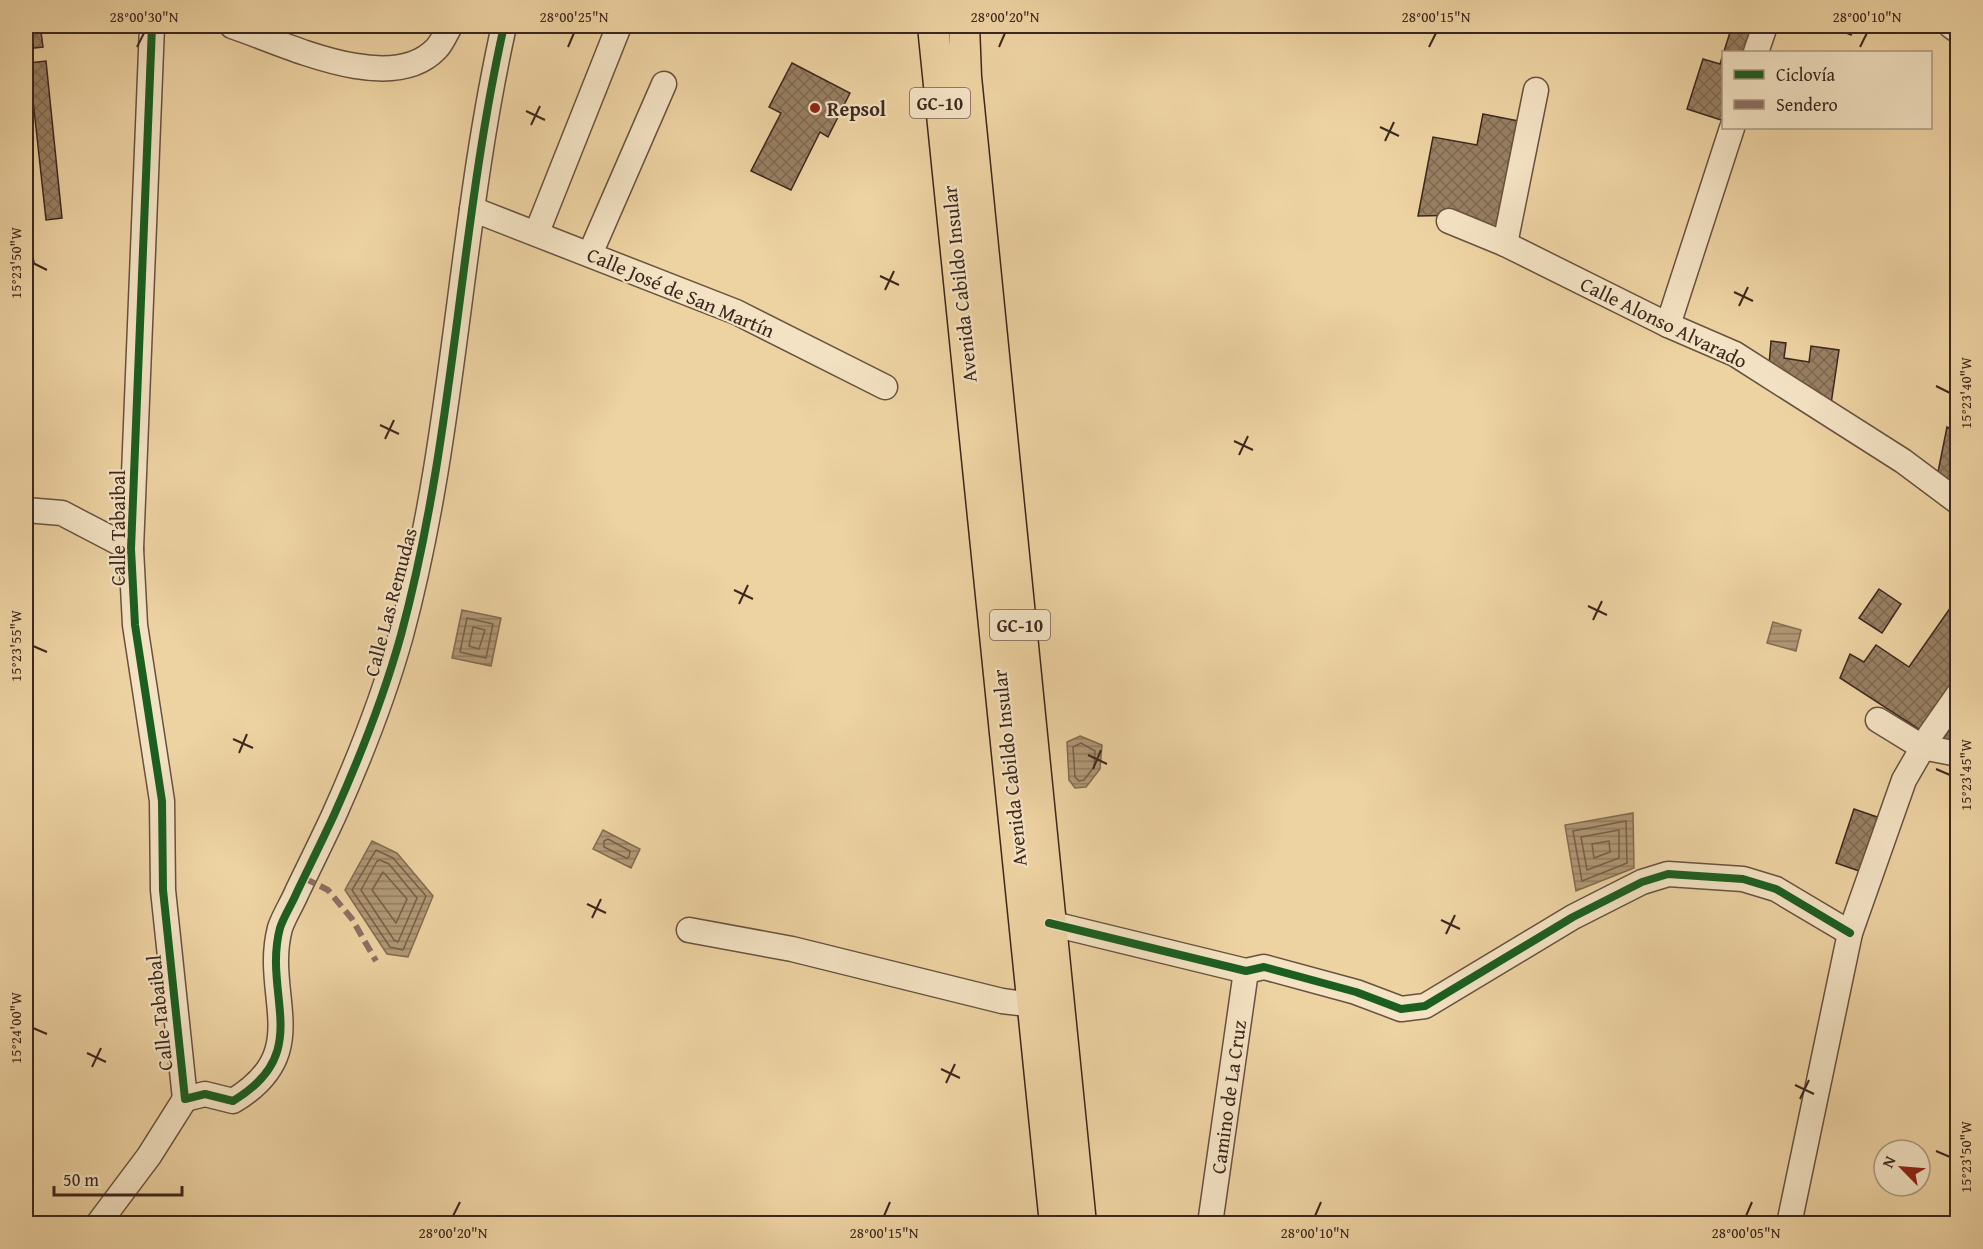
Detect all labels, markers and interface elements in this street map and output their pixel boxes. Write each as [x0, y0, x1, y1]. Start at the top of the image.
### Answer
text: 28°00'30"N [110, 6, 179, 27]
text: 28°00'25"N [540, 6, 609, 27]
text: 28°00'20"N [971, 6, 1040, 27]
text: 28°00'15"N [1402, 6, 1471, 27]
text: 28°00'10"N [1833, 6, 1902, 27]
legend [1722, 51, 1932, 129]
text: Ciclovía [1776, 61, 1835, 88]
road number: GC-10 [910, 88, 970, 118]
text: Sendero [1776, 91, 1838, 118]
place label: Repsol [827, 94, 886, 123]
marker: Repsol [808, 101, 822, 115]
street label: Avenida Cabildo Insular [934, 184, 984, 384]
text: 15°23'50"W [5, 227, 26, 299]
street label: Calle José de San Martín [583, 239, 779, 345]
street label: Calle Alonso Alvarado [1576, 269, 1752, 375]
text: 15°23'40"W [1955, 357, 1976, 429]
street label: Calle Tabaibal [103, 470, 132, 586]
street label: Calle Las Remudas [356, 524, 424, 680]
text: 15°23'55"W [5, 610, 26, 682]
road number: GC-10 [990, 610, 1050, 640]
street label: Avenida Cabildo Insular [984, 668, 1034, 868]
text: 15°23'45"W [1955, 739, 1976, 811]
street label: Calle Tabaibal [138, 953, 179, 1072]
text: 15°24'00"W [5, 992, 26, 1064]
street label: Camino de La Cruz [1203, 1018, 1253, 1176]
text: 15°23'50"W [1955, 1121, 1976, 1193]
north arrow [1872, 1138, 1932, 1198]
text: N [1875, 1151, 1902, 1172]
scale bar [54, 1159, 182, 1197]
text: 50 m [63, 1166, 99, 1193]
text: 28°00'20"N [419, 1222, 488, 1243]
text: 28°00'15"N [850, 1222, 919, 1243]
text: 28°00'10"N [1281, 1222, 1350, 1243]
text: 28°00'05"N [1712, 1222, 1781, 1243]

